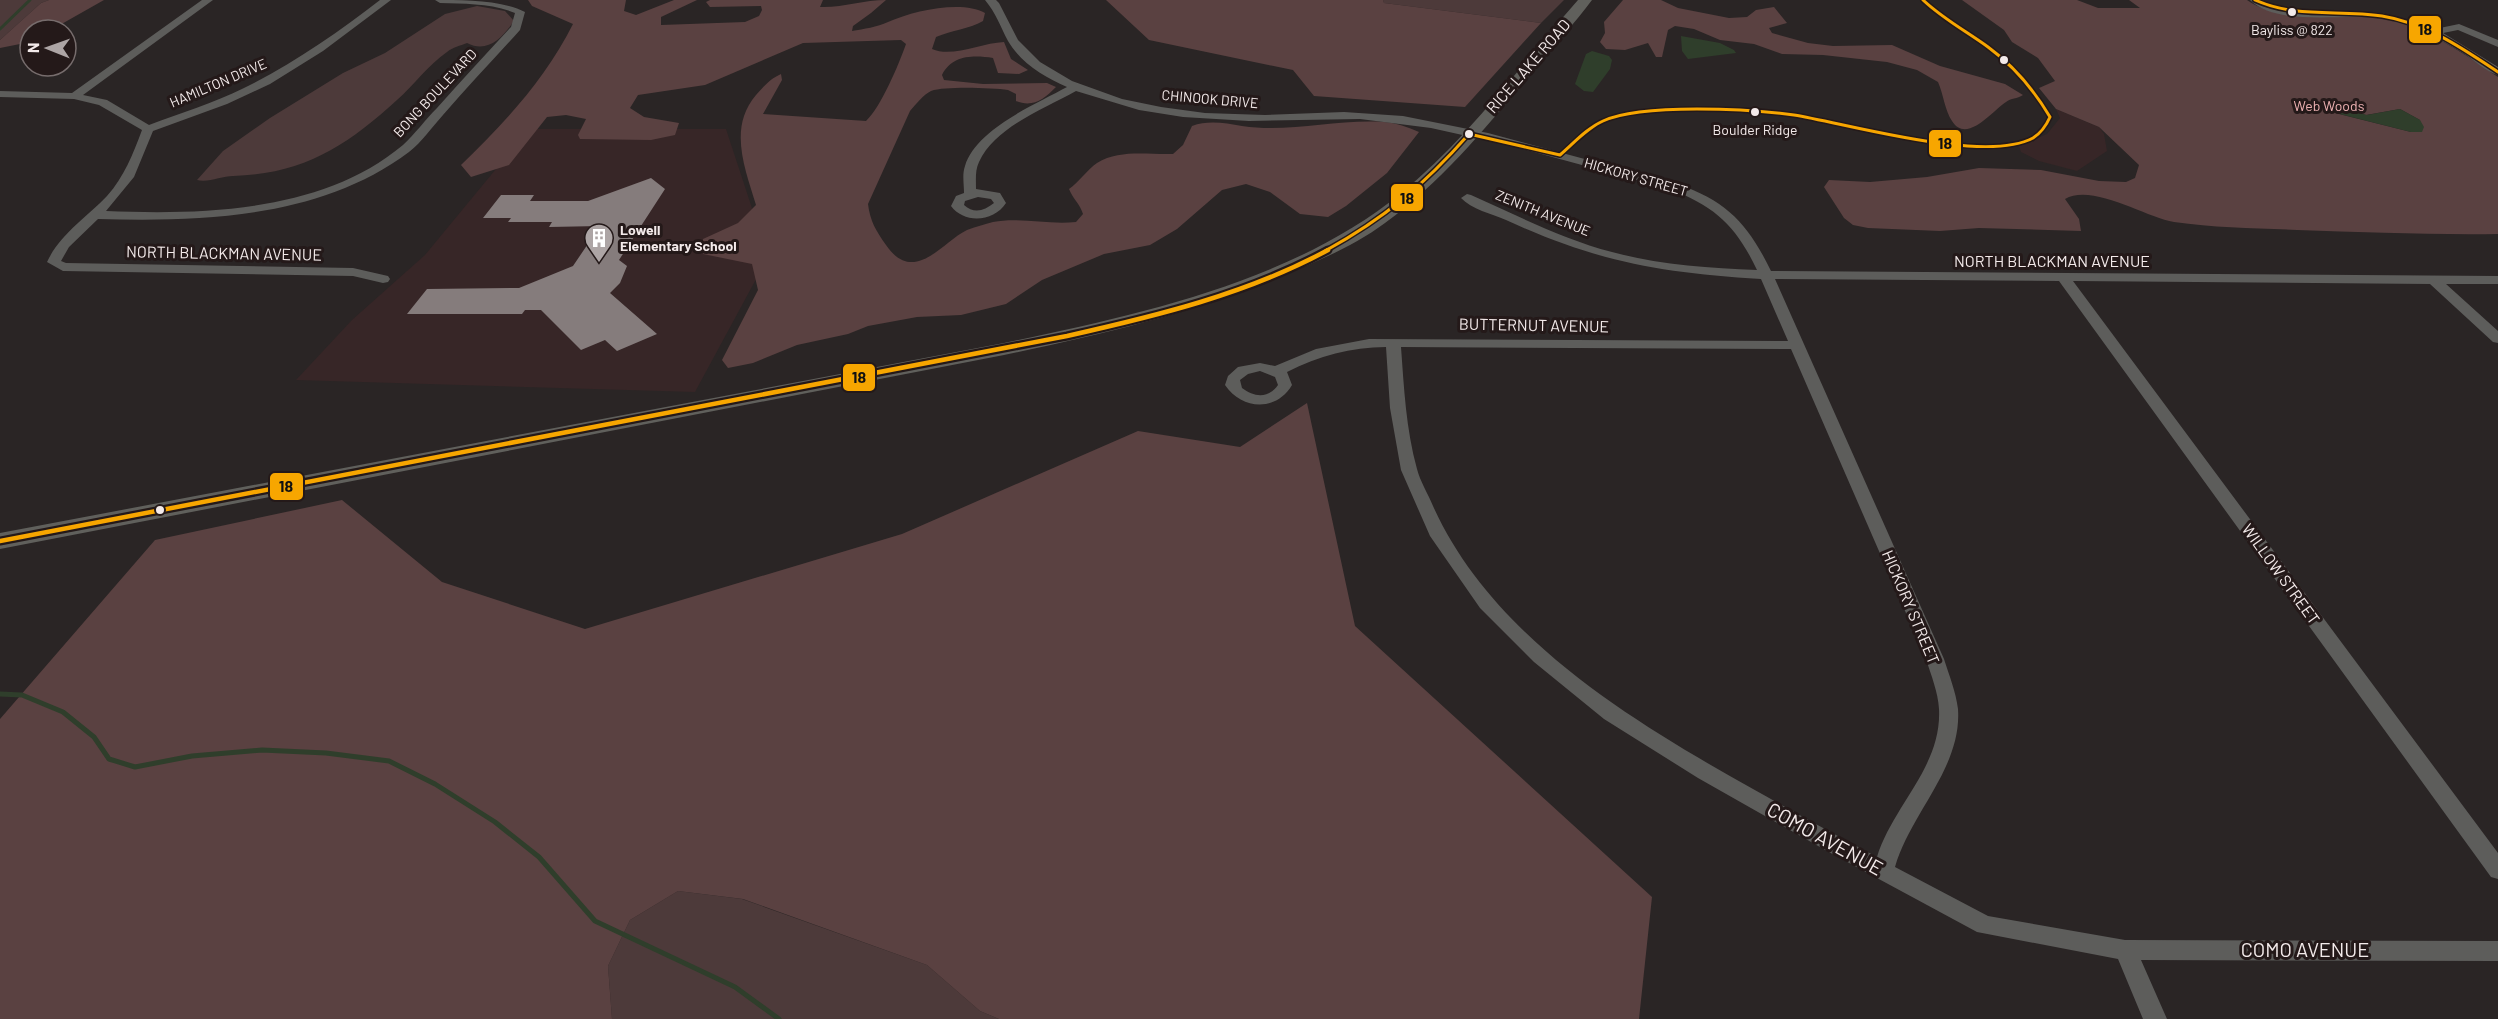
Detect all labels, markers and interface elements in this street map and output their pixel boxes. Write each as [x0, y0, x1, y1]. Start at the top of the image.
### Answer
marker: Bayliss @ 822 [2286, 6, 2298, 18]
street label: RICE LAKE ROAD [1482, 15, 1573, 116]
line badge: 18 [2408, 15, 2442, 44]
north arrow [18, 18, 78, 78]
text: 18 [2418, 19, 2433, 38]
place label: Bayliss @ 822 [2251, 21, 2333, 38]
text: N [23, 42, 42, 53]
street label: BONG BOULEVARD [390, 45, 480, 140]
street label: HAMILTON DRIVE [167, 54, 269, 111]
unlabelled marker [1998, 54, 2010, 66]
street label: CHINOOK DRIVE [1161, 86, 1259, 111]
park label: Web Woods [2294, 97, 2365, 114]
marker: Boulder Ridge [1749, 106, 1761, 118]
place label: Boulder Ridge [1713, 121, 1797, 138]
unlabelled marker [1463, 128, 1475, 140]
line badge: 18 [1928, 129, 1962, 158]
text: 18 [1938, 133, 1953, 152]
street label: HICKORY STREET [1582, 154, 1690, 199]
line badge: 18 [1390, 183, 1424, 212]
street label: ZENITH AVENUE [1493, 186, 1593, 239]
text: 18 [1400, 188, 1415, 207]
place label: Lowell Elementary School [620, 221, 737, 254]
building icon: Lowell Elementary School [583, 222, 615, 264]
street label: NORTH BLACKMAN AVENUE [126, 241, 322, 264]
street label: NORTH BLACKMAN AVENUE [1954, 251, 2150, 270]
street label: BUTTERNUT AVENUE [1459, 314, 1609, 335]
line badge: 18 [842, 363, 876, 392]
text: 18 [852, 367, 866, 386]
line badge: 18 [269, 472, 304, 501]
text: 18 [279, 476, 293, 495]
unlabelled marker [154, 504, 166, 516]
street label: WILLOW STREET [2239, 520, 2324, 628]
street label: HICKORY STREET [1879, 547, 1944, 667]
street label: COMO AVENUE [1763, 796, 1888, 880]
street label: COMO AVENUE [2241, 937, 2369, 961]

